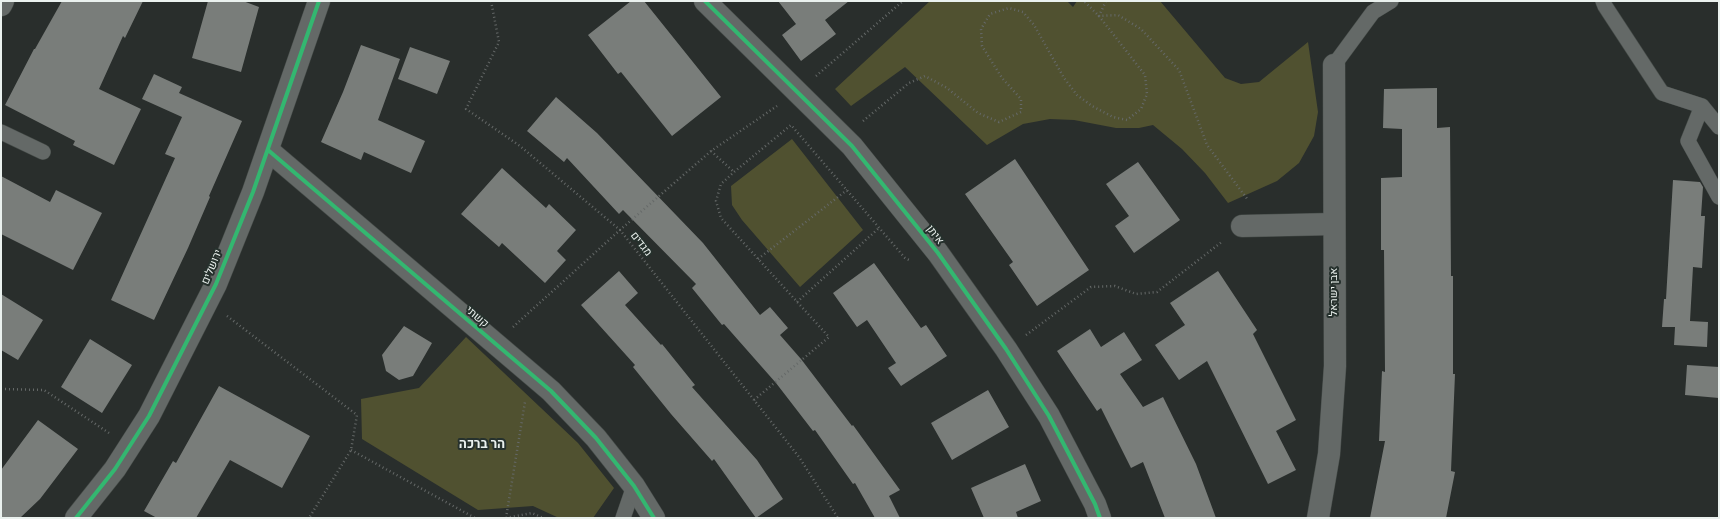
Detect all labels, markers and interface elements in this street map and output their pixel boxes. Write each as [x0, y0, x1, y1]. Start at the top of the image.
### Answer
street label: איתן [924, 223, 946, 247]
street label: מגדים [627, 229, 655, 259]
street label: ירושלים [199, 248, 225, 286]
street label: אבן ישראל [1327, 268, 1341, 316]
street label: קשתי [463, 304, 491, 330]
district label: הר ברכה [459, 436, 505, 452]

